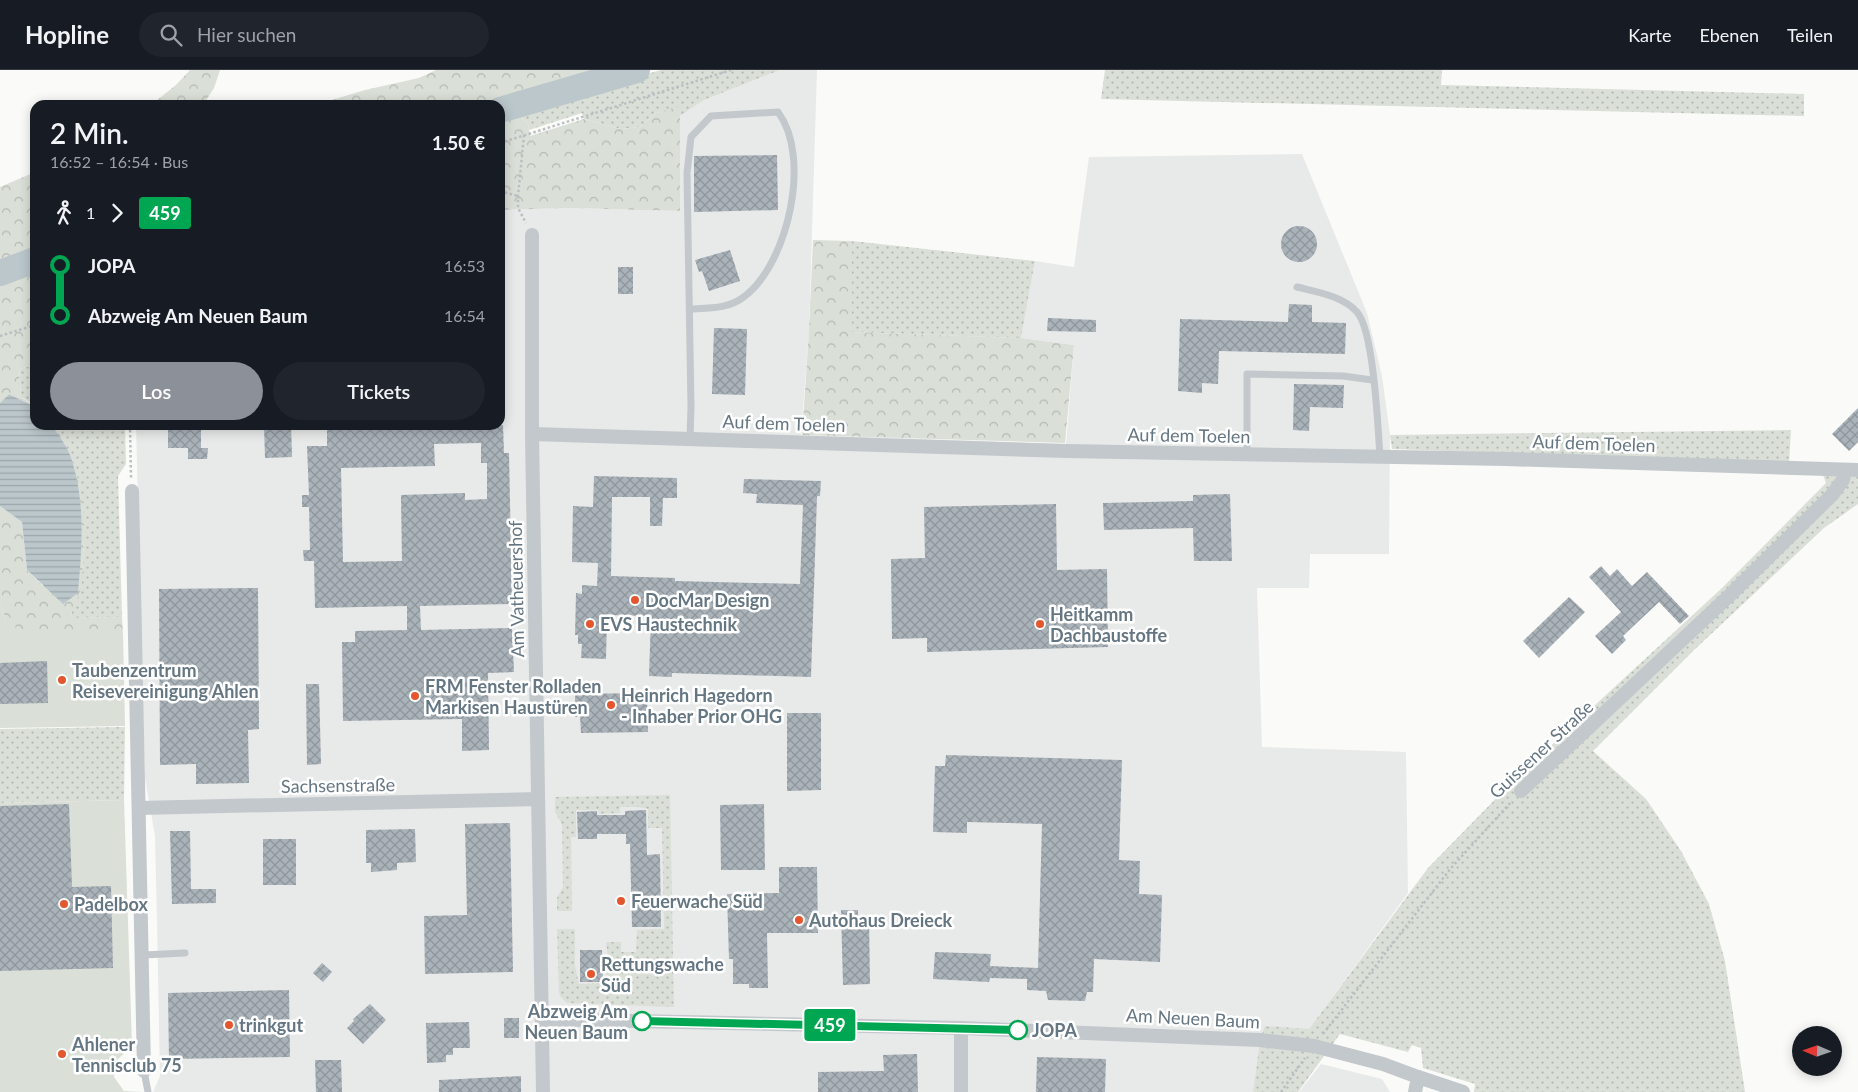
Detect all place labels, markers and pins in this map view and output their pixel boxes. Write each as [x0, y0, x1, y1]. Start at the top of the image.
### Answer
place label: DocMar Design [645, 589, 770, 611]
marker: DocMar Design [629, 594, 641, 606]
place label: Heitkamm Dachbaustoffe [1050, 603, 1168, 646]
place label: EVS Haustechnik [600, 613, 737, 635]
marker: EVS Haustechnik [584, 618, 596, 630]
marker: Heitkamm Dachbaustoffe [1034, 618, 1046, 630]
place label: Taubenzentrum Reisevereinigung Ahlen [72, 659, 259, 702]
marker: Taubenzentrum Reisevereinigung Ahlen [56, 674, 68, 686]
place label: FRM Fenster Rolladen Markisen Haustüren [425, 675, 602, 718]
place label: Heinrich Hagedorn - Inhaber Prior OHG [621, 684, 782, 727]
marker: FRM Fenster Rolladen Markisen Haustüren [409, 690, 421, 702]
marker: Heinrich Hagedorn - Inhaber Prior OHG [605, 699, 617, 711]
place label: Feuerwache Süd [631, 890, 763, 912]
place label: Padelbox [74, 893, 148, 915]
marker: Feuerwache Süd [615, 895, 627, 907]
marker: Padelbox [58, 898, 70, 910]
place label: Autohaus Dreieck [808, 909, 953, 931]
marker: Autohaus Dreieck [793, 914, 805, 926]
place label: Rettungswache Süd [601, 953, 724, 996]
marker: Rettungswache Süd [585, 968, 597, 980]
place label: Abzweig Am Neuen Baum [524, 1000, 628, 1043]
marker: Abzweig Am Neuen Baum [632, 1011, 652, 1031]
place label: trinkgut [239, 1014, 303, 1036]
marker: trinkgut [223, 1019, 235, 1031]
place label: JOPA [1032, 1019, 1078, 1041]
marker: JOPA [1008, 1020, 1028, 1040]
place label: Ahlener Tennisclub 75 [71, 1033, 182, 1076]
marker: Ahlener Tennisclub 75 [56, 1048, 68, 1060]

